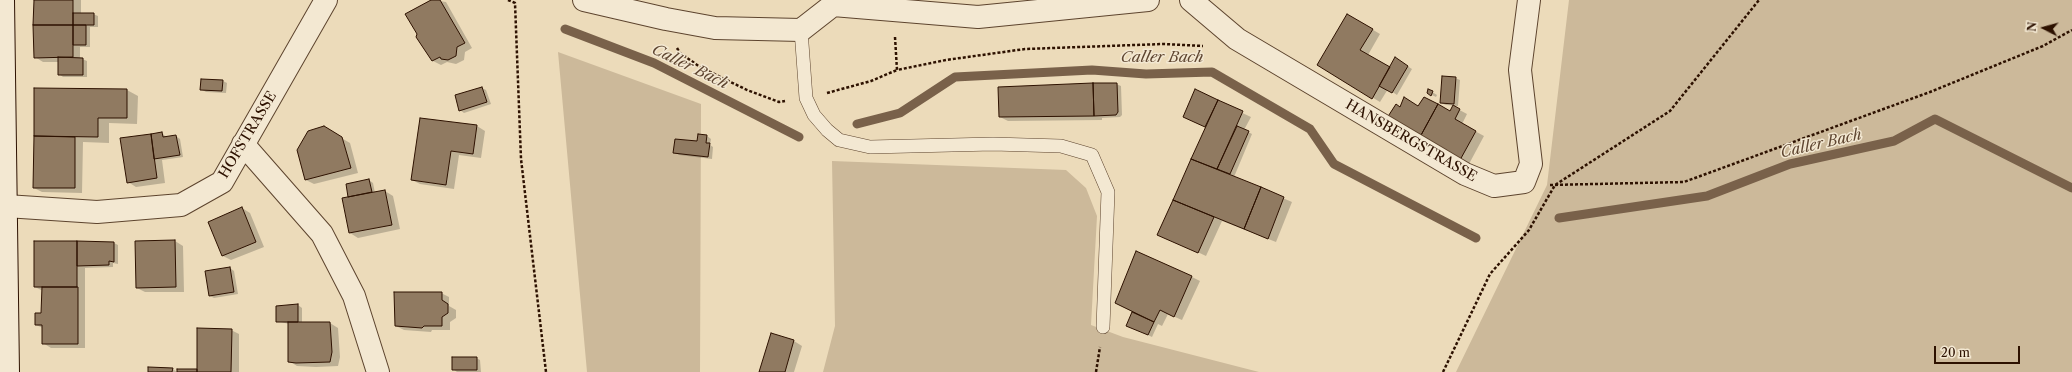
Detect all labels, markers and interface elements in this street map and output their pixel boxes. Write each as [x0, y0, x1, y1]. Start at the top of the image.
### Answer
north arrow [2024, 8, 2064, 48]
text: N [2025, 21, 2040, 32]
water label: Caller Bach [649, 41, 731, 93]
water label: Caller Bach [1121, 49, 1203, 67]
street label: HOFSTRASSE [215, 89, 281, 181]
street label: HANSBERGSTRASSE [1342, 96, 1480, 186]
water label: Caller Bach [1779, 126, 1863, 162]
scale bar [1936, 338, 2022, 364]
text: 20 m [1941, 345, 1970, 360]

